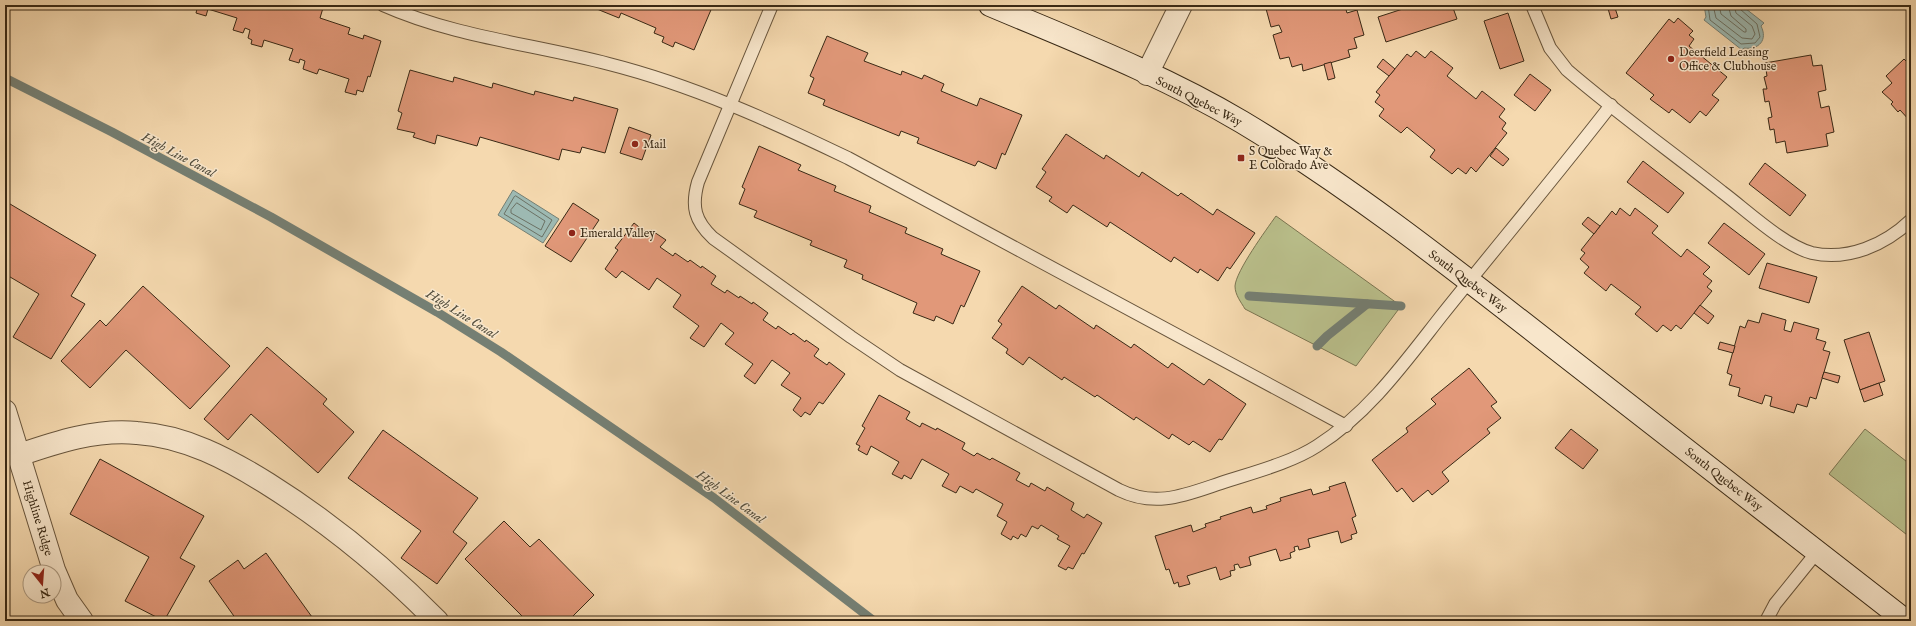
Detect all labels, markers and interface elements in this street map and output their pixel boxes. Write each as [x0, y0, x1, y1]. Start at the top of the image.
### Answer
place label: Deerfield Leasing Office & Clubhouse [1679, 45, 1777, 74]
marker: Deerfield Leasing Office & Clubhouse [1666, 54, 1676, 64]
street label: South Quebec Way [1153, 73, 1245, 130]
water label: High Line Canal [137, 128, 219, 183]
place label: Mail [643, 137, 667, 152]
marker: Mail [630, 139, 640, 149]
place label: S Quebec Way & E Colorado Ave [1249, 144, 1332, 173]
marker: S Quebec Way & E Colorado Ave [1236, 153, 1246, 163]
place label: Emerald Valley [580, 226, 655, 241]
marker: Emerald Valley [567, 228, 577, 238]
street label: South Quebec Way [1425, 247, 1510, 316]
water label: High Line Canal [421, 285, 501, 344]
street label: South Quebec Way [1682, 444, 1766, 515]
water label: High Line Canal [691, 466, 768, 529]
street label: Highline Ridge [19, 479, 56, 558]
north arrow [22, 564, 62, 604]
text: N [38, 584, 52, 601]

